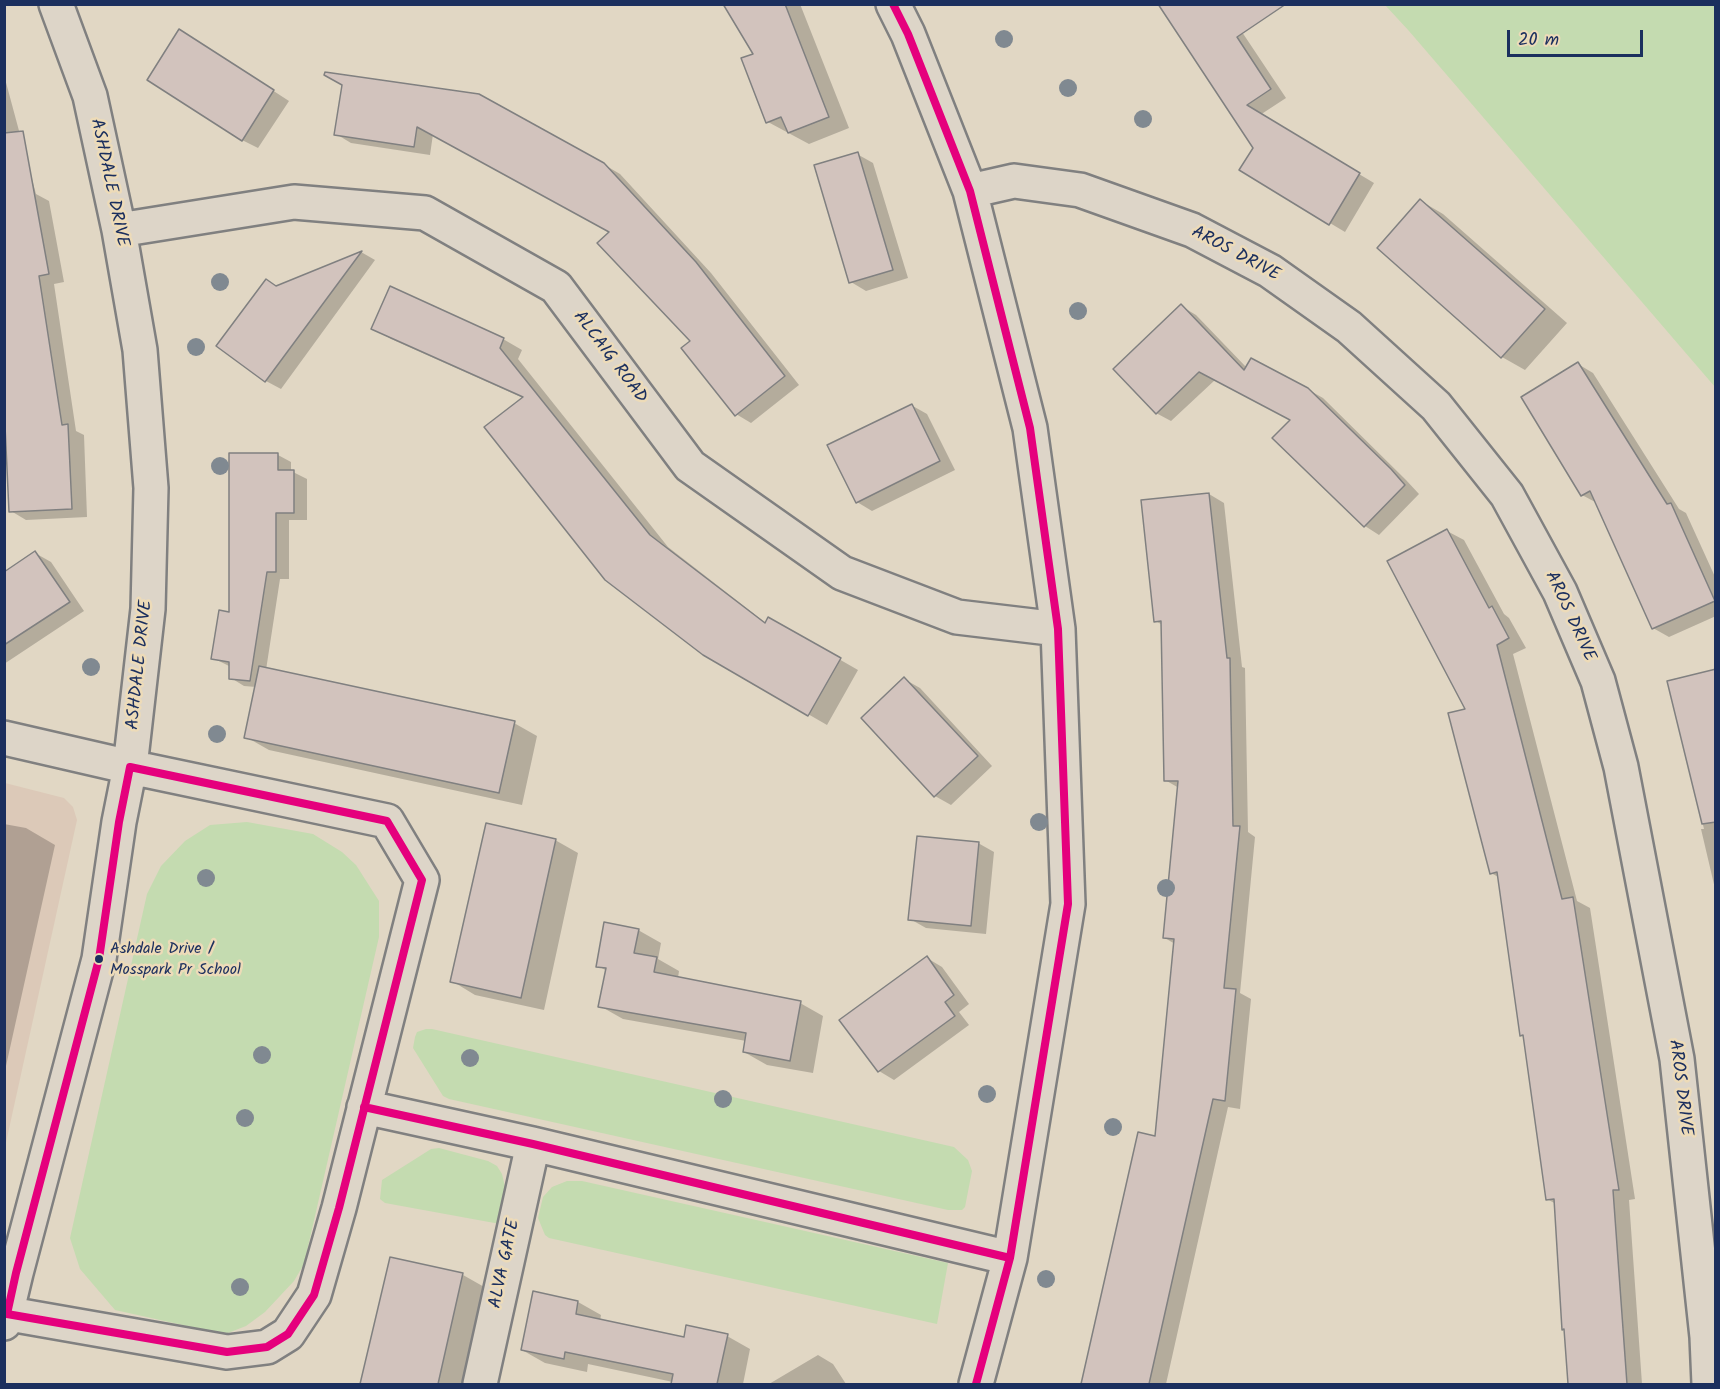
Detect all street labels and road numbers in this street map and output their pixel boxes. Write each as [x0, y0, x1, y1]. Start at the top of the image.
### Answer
street label: ASHDALE DRIVE [84, 117, 132, 249]
street label: AROS DRIVE [1187, 223, 1283, 287]
street label: ALCAIG ROAD [567, 307, 651, 409]
street label: AROS DRIVE [1539, 568, 1599, 666]
street label: ASHDALE DRIVE [123, 599, 159, 731]
street label: AROS DRIVE [1662, 1039, 1696, 1137]
street label: ALVA GATE [486, 1217, 526, 1311]

